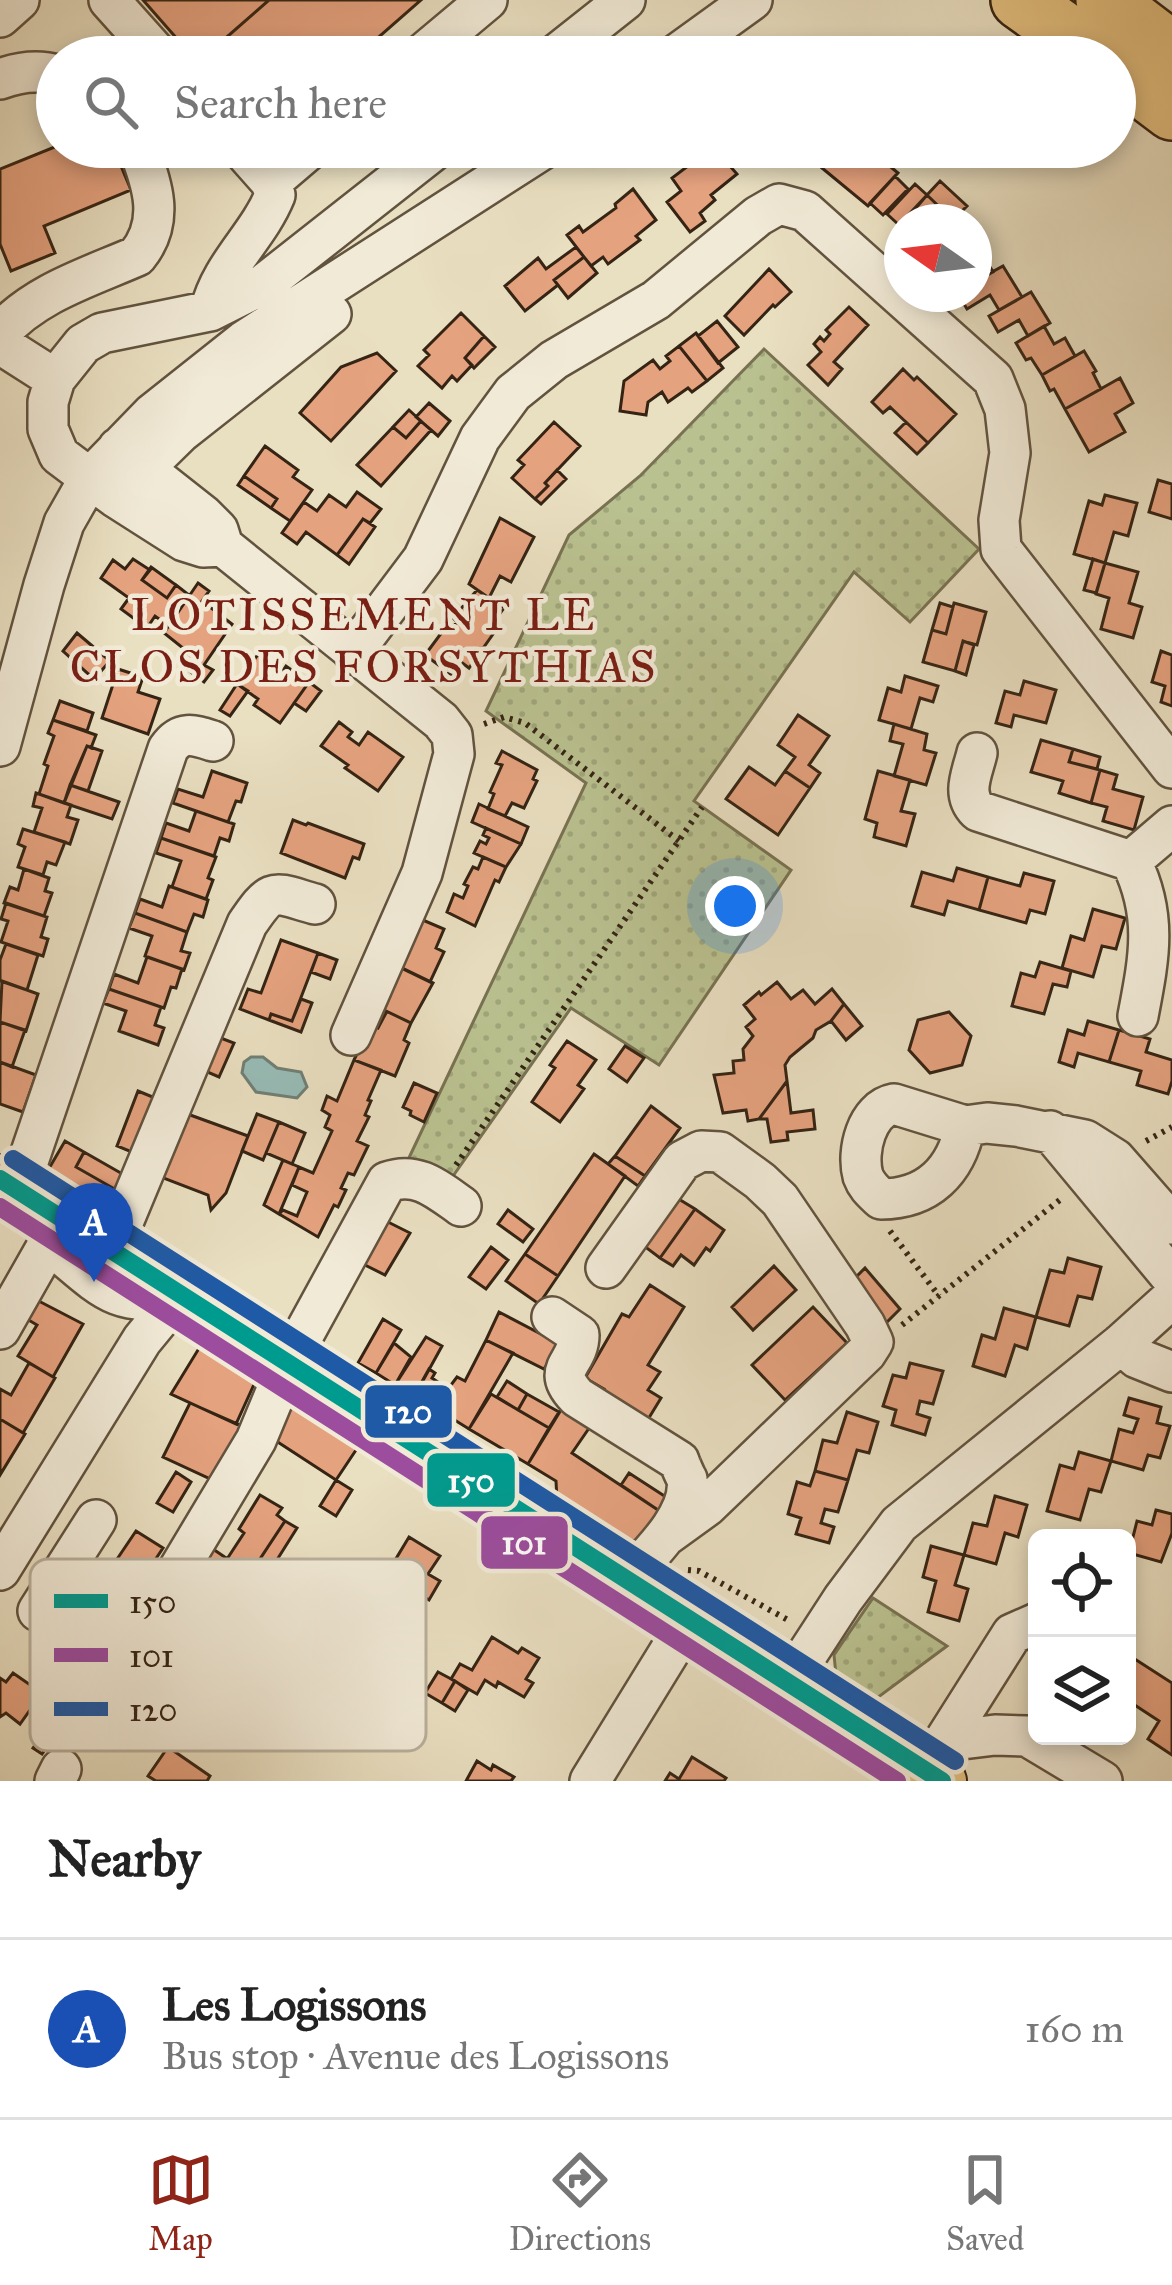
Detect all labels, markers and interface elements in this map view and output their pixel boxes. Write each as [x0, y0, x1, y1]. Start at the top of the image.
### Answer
search box [36, 36, 1136, 168]
icon: search [78, 69, 144, 135]
text: Search here [174, 75, 387, 130]
north arrow [884, 204, 992, 312]
district label: LOTISSEMENT LE CLOS DES FORSYTHIAS [70, 587, 658, 694]
your location [705, 876, 765, 936]
pin: A [55, 1183, 133, 1282]
line badge: 120 [363, 1383, 454, 1440]
text: 120 [384, 1392, 432, 1432]
line badge: 150 [425, 1451, 517, 1509]
text: 150 [447, 1461, 495, 1501]
line badge: 101 [479, 1514, 570, 1571]
text: 101 [502, 1523, 546, 1563]
map controls [1028, 1529, 1136, 1745]
button: locate [1028, 1529, 1136, 1637]
legend [30, 1559, 426, 1751]
text: 150 [129, 1582, 176, 1622]
text: 101 [129, 1636, 174, 1676]
button: layers [1028, 1637, 1136, 1745]
text: 120 [129, 1690, 178, 1730]
text: Nearby [48, 1828, 200, 1890]
text: Les Logissons [162, 1977, 426, 2032]
text: A [74, 2005, 100, 2053]
text: 160 m [1025, 2005, 1124, 2053]
text: Bus stop · Avenue des Logissons [162, 2032, 669, 2080]
tab: Map [148, 2147, 214, 2259]
tab: Directions [509, 2147, 651, 2259]
tab: Saved [946, 2147, 1024, 2259]

